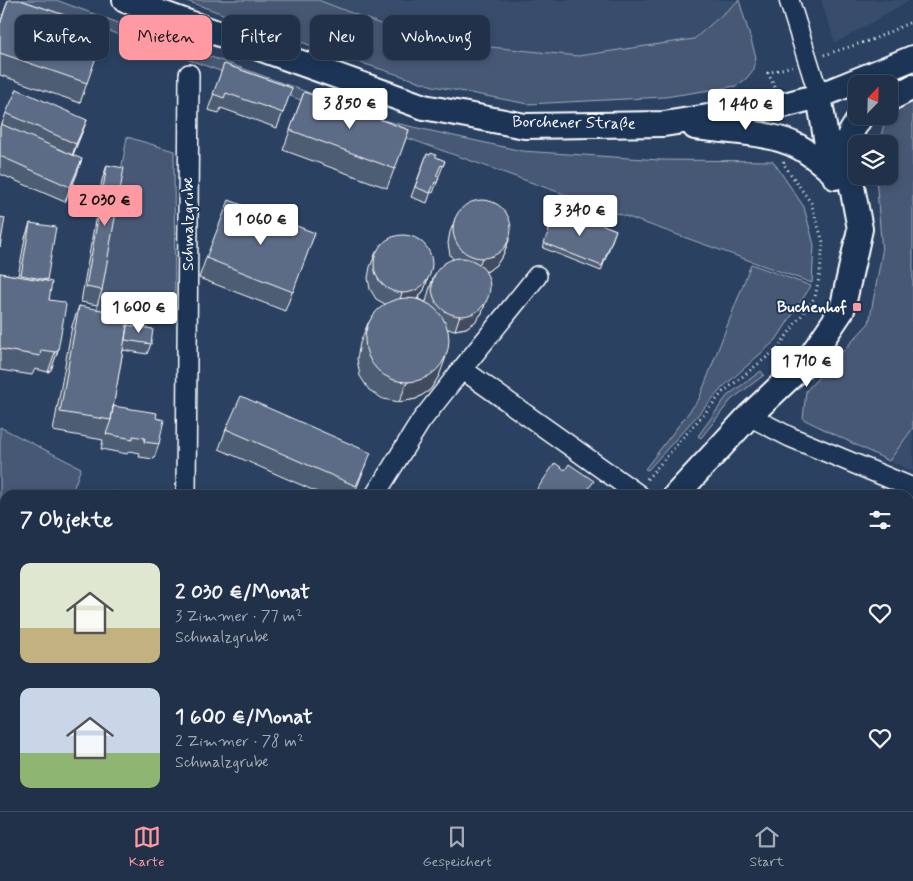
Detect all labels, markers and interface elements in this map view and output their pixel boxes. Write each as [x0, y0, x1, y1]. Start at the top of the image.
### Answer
chip: Kaufen [15, 15, 109, 60]
chip: Mieten [119, 15, 212, 60]
chip: Filter [222, 15, 300, 60]
chip: Neu [310, 15, 373, 60]
chip: Wohnung [383, 15, 490, 60]
north arrow [848, 75, 898, 125]
map controls [848, 75, 898, 185]
pin: 3 850 € [304, 88, 396, 130]
pin: 1 440 € [700, 88, 792, 131]
text: 3 850 € [324, 93, 377, 114]
text: 1 440 € [719, 94, 773, 115]
street label: Borchener Straße [512, 111, 636, 135]
button: layers [848, 135, 898, 185]
street label: Schmalzgrube [178, 177, 199, 271]
pin: 2 030 € [59, 184, 151, 227]
text: 2 030 € [79, 190, 131, 211]
pin: 3 340 € [534, 194, 626, 237]
text: 3 340 € [554, 200, 606, 221]
pin: 1 060 € [215, 204, 307, 246]
text: 1 060 € [235, 209, 287, 230]
pin: 1 600 € [93, 292, 185, 334]
text: 1 600 € [112, 297, 166, 318]
place label: Buchenhof [777, 297, 847, 318]
marker: Buchenhof [851, 301, 863, 313]
pin: 1 710 € [761, 346, 853, 388]
text: 1 710 € [782, 351, 832, 372]
text: 7 Objekte [20, 506, 113, 534]
icon: filters [866, 506, 894, 534]
text: 2 030 €/Monat [175, 578, 310, 606]
icon: home [60, 583, 120, 643]
icon: heart [866, 599, 894, 627]
text: 3 Zimmer · 77 m² [175, 606, 303, 627]
text: Schmalzgrube [175, 627, 269, 648]
text: 1 600 €/Monat [175, 703, 313, 731]
icon: home [60, 708, 120, 768]
icon: heart [866, 724, 894, 752]
text: 2 Zimmer · 78 m² [175, 731, 304, 752]
text: Schmalzgrube [175, 752, 269, 773]
tab: Karte [129, 823, 165, 871]
tab: Gespeichert [422, 823, 492, 871]
tab: Start [749, 823, 784, 871]

